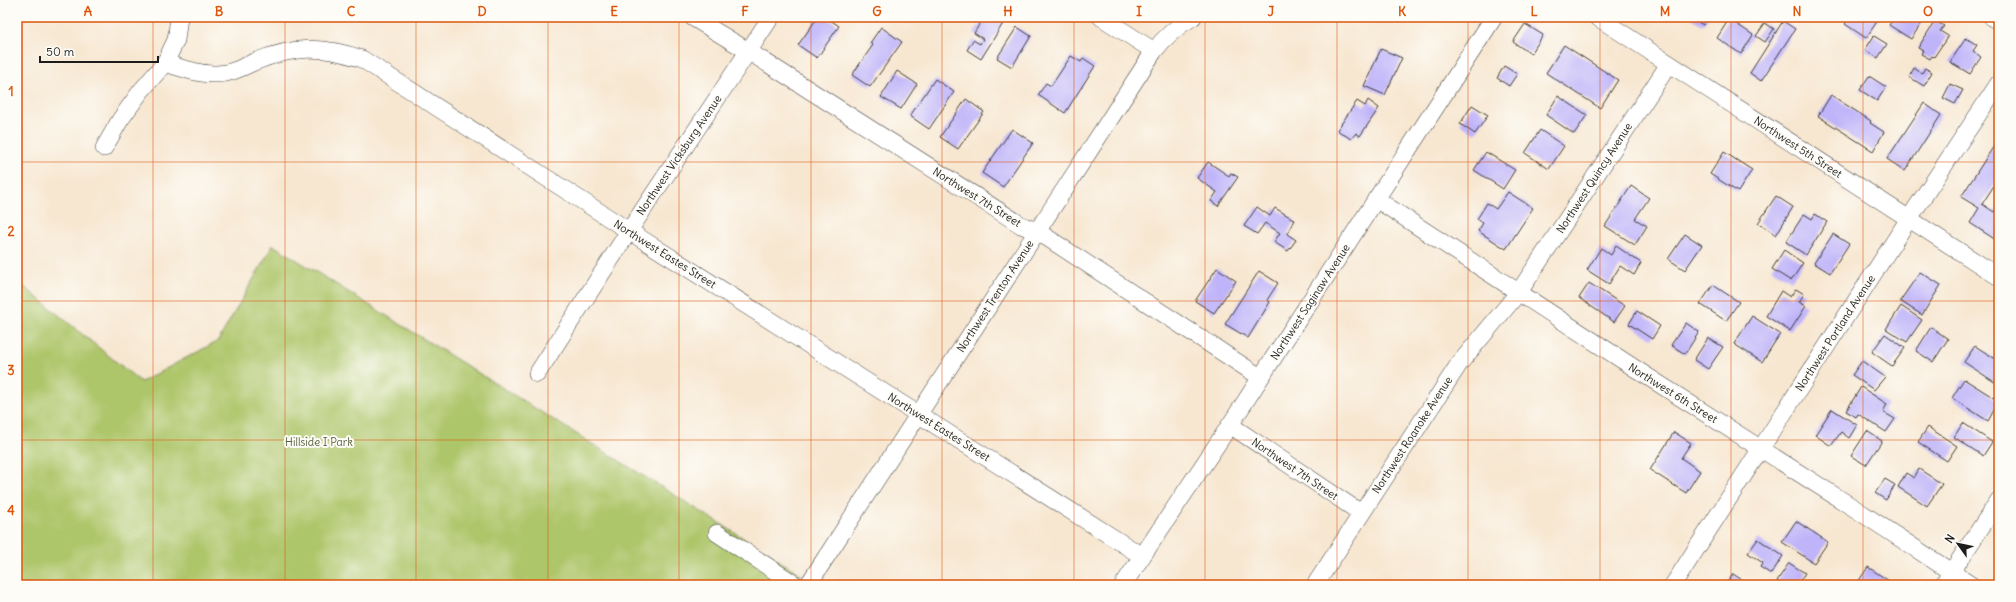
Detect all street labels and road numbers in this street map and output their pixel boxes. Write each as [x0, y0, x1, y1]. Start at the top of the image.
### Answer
street label: Northwest Vicksburg Avenue [633, 92, 725, 218]
street label: Northwest 5th Street [1751, 113, 1845, 181]
street label: Northwest Quincy Avenue [1553, 120, 1635, 236]
street label: Northwest 7th Street [930, 164, 1024, 230]
street label: Northwest Eastes Street [611, 217, 719, 291]
street label: Northwest Trenton Avenue [953, 237, 1037, 355]
street label: Northwest Saginaw Avenue [1267, 241, 1353, 363]
street label: Northwest Portland Avenue [1792, 272, 1878, 394]
street label: Northwest 6th Street [1626, 360, 1720, 426]
street label: Northwest Roanoke Avenue [1369, 374, 1455, 496]
street label: Northwest Eastes Street [885, 390, 993, 464]
street label: Northwest 7th Street [1249, 435, 1341, 503]

